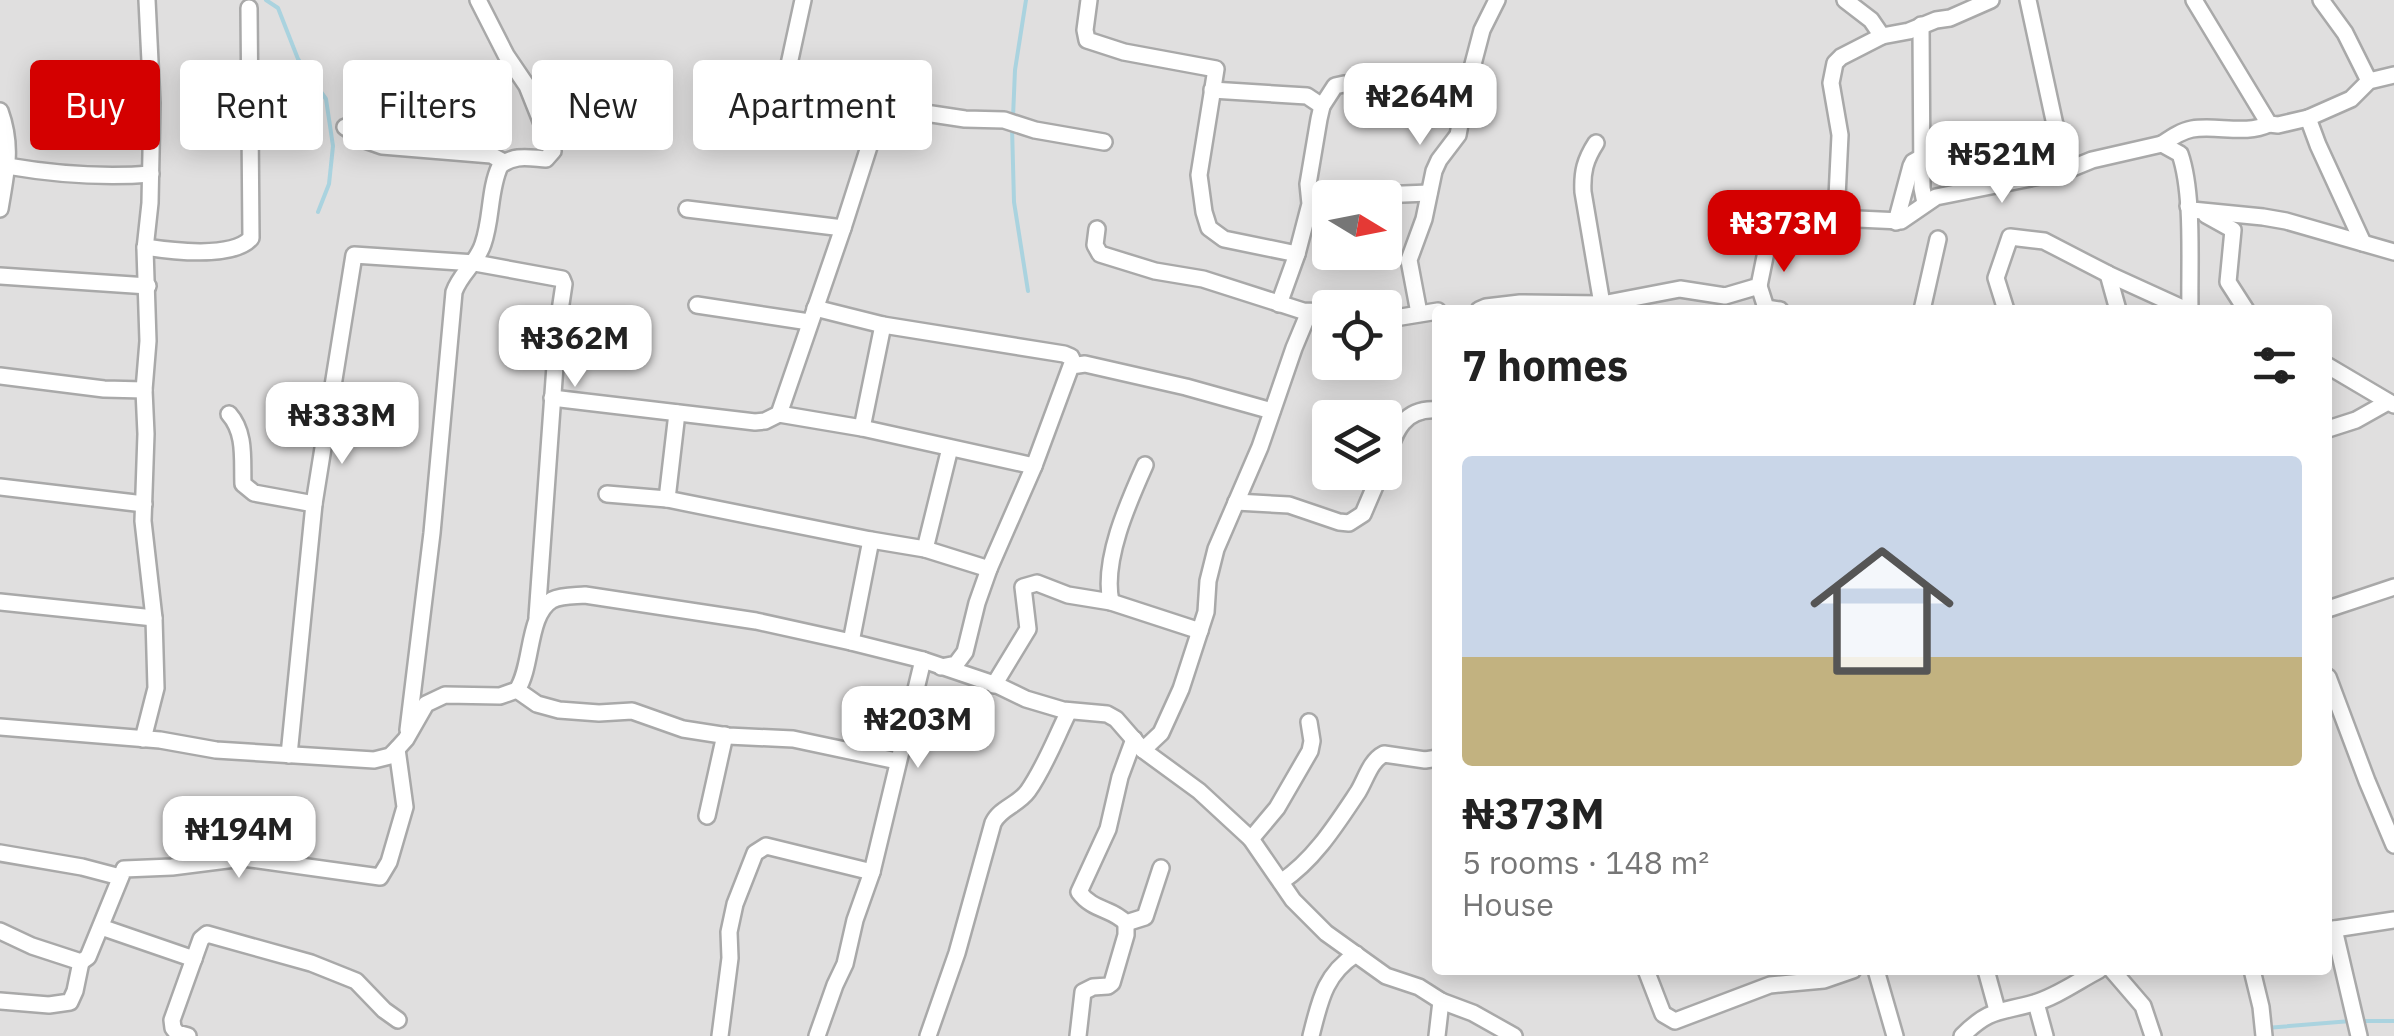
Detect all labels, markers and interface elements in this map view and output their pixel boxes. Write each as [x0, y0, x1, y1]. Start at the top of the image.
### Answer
chip: Buy [30, 60, 160, 150]
chip: Rent [180, 60, 323, 150]
chip: Filters [343, 60, 512, 150]
chip: New [532, 60, 673, 150]
chip: Apartment [693, 60, 932, 150]
pin: ₦264M [1350, 63, 1490, 148]
text: ₦264M [1366, 74, 1474, 116]
pin: ₦521M [1932, 121, 2072, 206]
text: ₦521M [1948, 132, 2056, 174]
north arrow [1312, 180, 1402, 270]
map controls [1312, 180, 1402, 490]
pin: ₦373M [1714, 190, 1854, 275]
text: ₦373M [1730, 201, 1838, 243]
button: locate [1312, 290, 1402, 380]
pin: ₦362M [505, 305, 645, 390]
text: ₦362M [521, 316, 629, 358]
text: 7 homes [1462, 338, 1628, 393]
icon: filters [2247, 338, 2302, 393]
pin: ₦333M [272, 382, 412, 467]
text: ₦333M [288, 393, 396, 435]
button: layers [1312, 400, 1402, 490]
icon: home [1792, 521, 1972, 701]
pin: ₦203M [848, 686, 988, 771]
text: ₦203M [864, 697, 972, 739]
text: ₦373M [1462, 786, 1605, 841]
pin: ₦194M [169, 796, 309, 881]
text: ₦194M [185, 807, 293, 849]
text: 5 rooms · 148 m² [1462, 841, 1709, 883]
text: House [1462, 883, 1554, 925]

